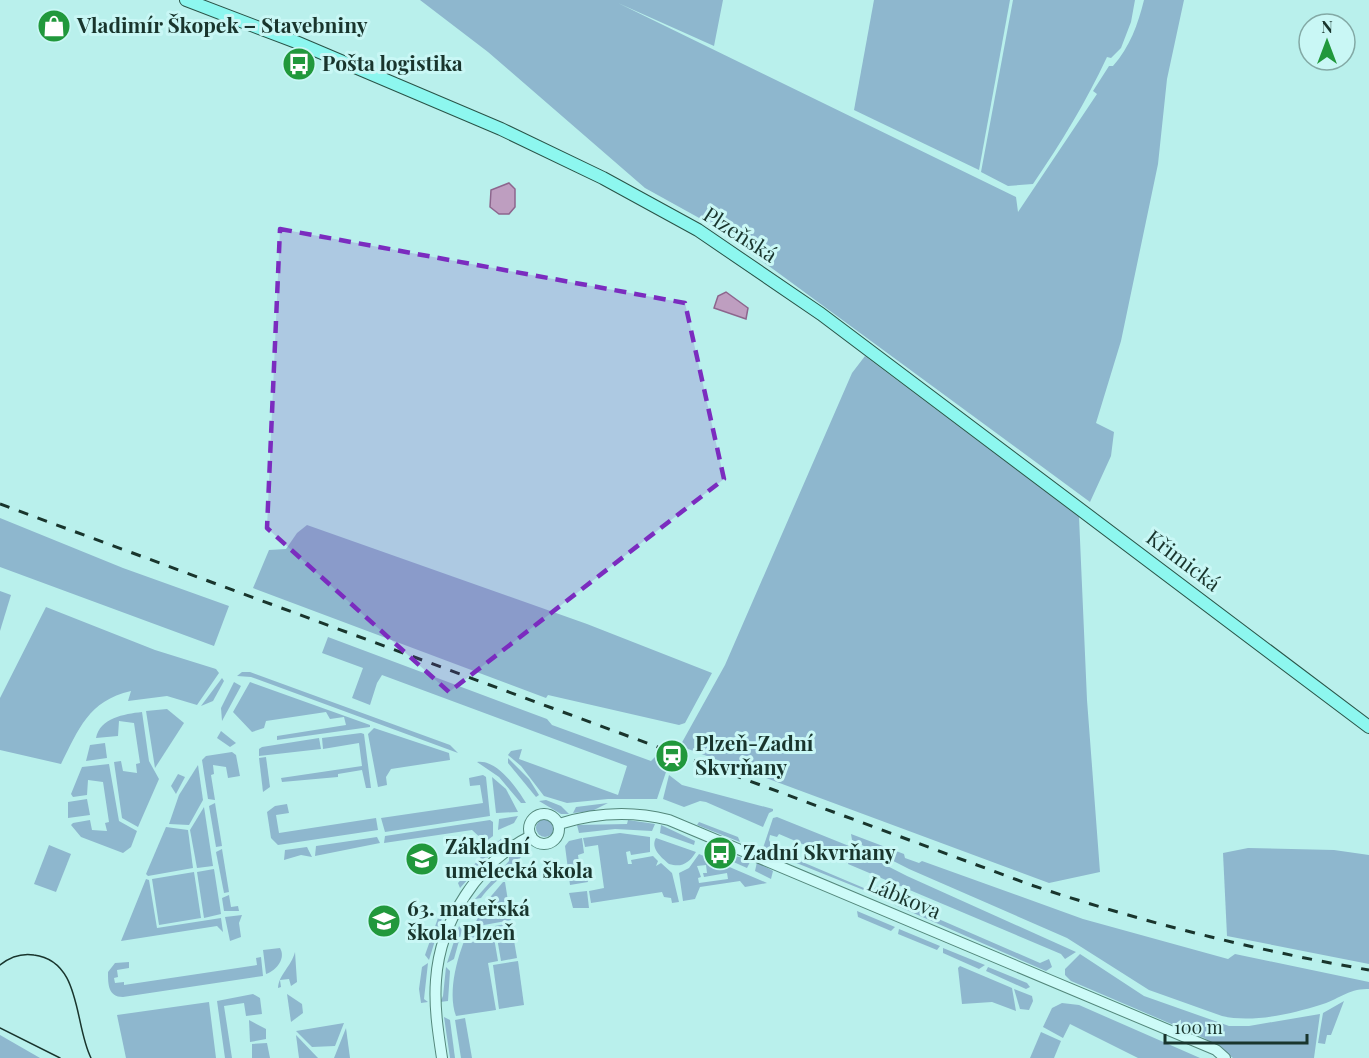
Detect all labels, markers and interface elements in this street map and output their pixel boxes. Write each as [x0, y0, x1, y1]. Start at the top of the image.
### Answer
shop icon: Vladimír Škopek – Stavebniny [36, 8, 72, 44]
place label: Vladimír Škopek – Stavebniny [76, 10, 368, 38]
north arrow [1297, 12, 1357, 72]
text: N [1321, 16, 1333, 37]
bus stop icon: Pošta logistika [281, 46, 317, 82]
place label: Pošta logistika [322, 48, 463, 76]
street label: Plzeňská [699, 199, 784, 268]
street label: Křimická [1141, 522, 1227, 597]
place label: Plzeň-Zadní Skvrňany [695, 728, 814, 780]
station icon: Plzeň-Zadní Skvrňany [654, 738, 690, 774]
place label: Základní umělecká škola [445, 831, 593, 883]
bus stop icon: Zadní Skvrňany [702, 835, 738, 871]
place label: Zadní Skvrňany [743, 837, 896, 865]
school or university icon: Základní umělecká škola [404, 841, 440, 877]
street label: Lábkova [864, 868, 946, 924]
place label: 63. mateřská škola Plzeň [407, 893, 530, 945]
school or university icon: 63. mateřská škola Plzeň [366, 903, 402, 939]
scale bar [1165, 1007, 1308, 1045]
text: 100 m [1174, 1015, 1223, 1039]

